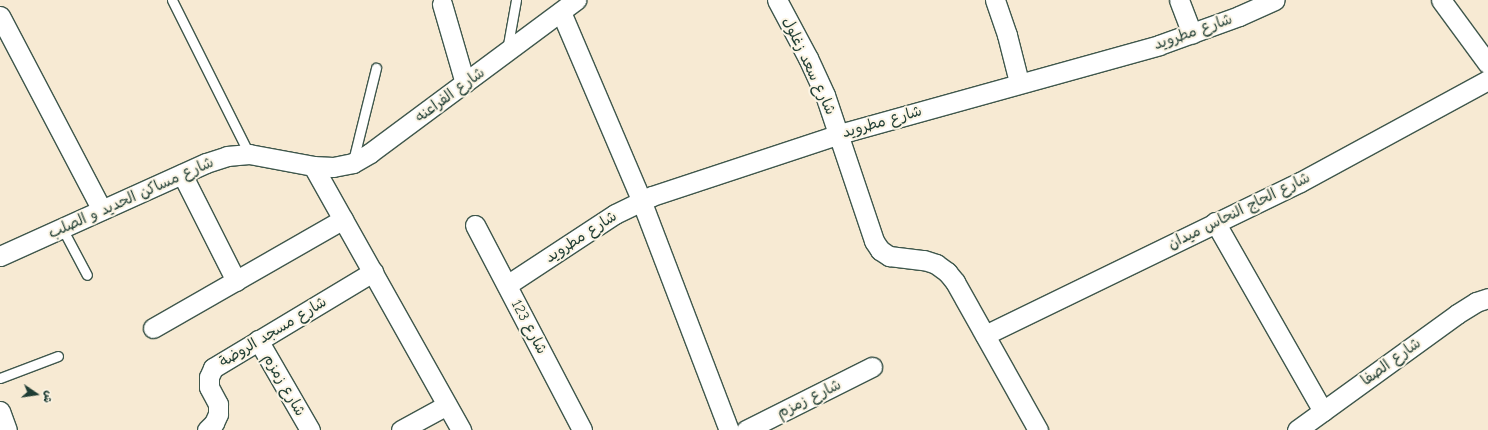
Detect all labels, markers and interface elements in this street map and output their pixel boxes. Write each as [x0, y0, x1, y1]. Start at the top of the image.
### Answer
street label: شارع مطرويد [1151, 10, 1235, 54]
street label: شارع سعد زغلول [779, 14, 839, 118]
street label: شارع الفراعنه [412, 64, 488, 126]
street label: شارع مطرويد [840, 102, 924, 142]
street label: شارع مساكن الحديد و الصلب [46, 153, 216, 243]
street label: شارع الحاج النحاس ميدان [1165, 169, 1313, 253]
street label: شارع مطرويد [542, 207, 620, 267]
street label: شارع مسجد الروضة [216, 293, 330, 371]
street label: شارع 123 [507, 297, 551, 357]
street label: شارع الصفا [1358, 334, 1424, 390]
street label: شارع زمزم [259, 351, 309, 419]
north arrow [16, 374, 56, 414]
street label: شارع زمزم [774, 376, 844, 422]
text: ش [40, 389, 56, 404]

